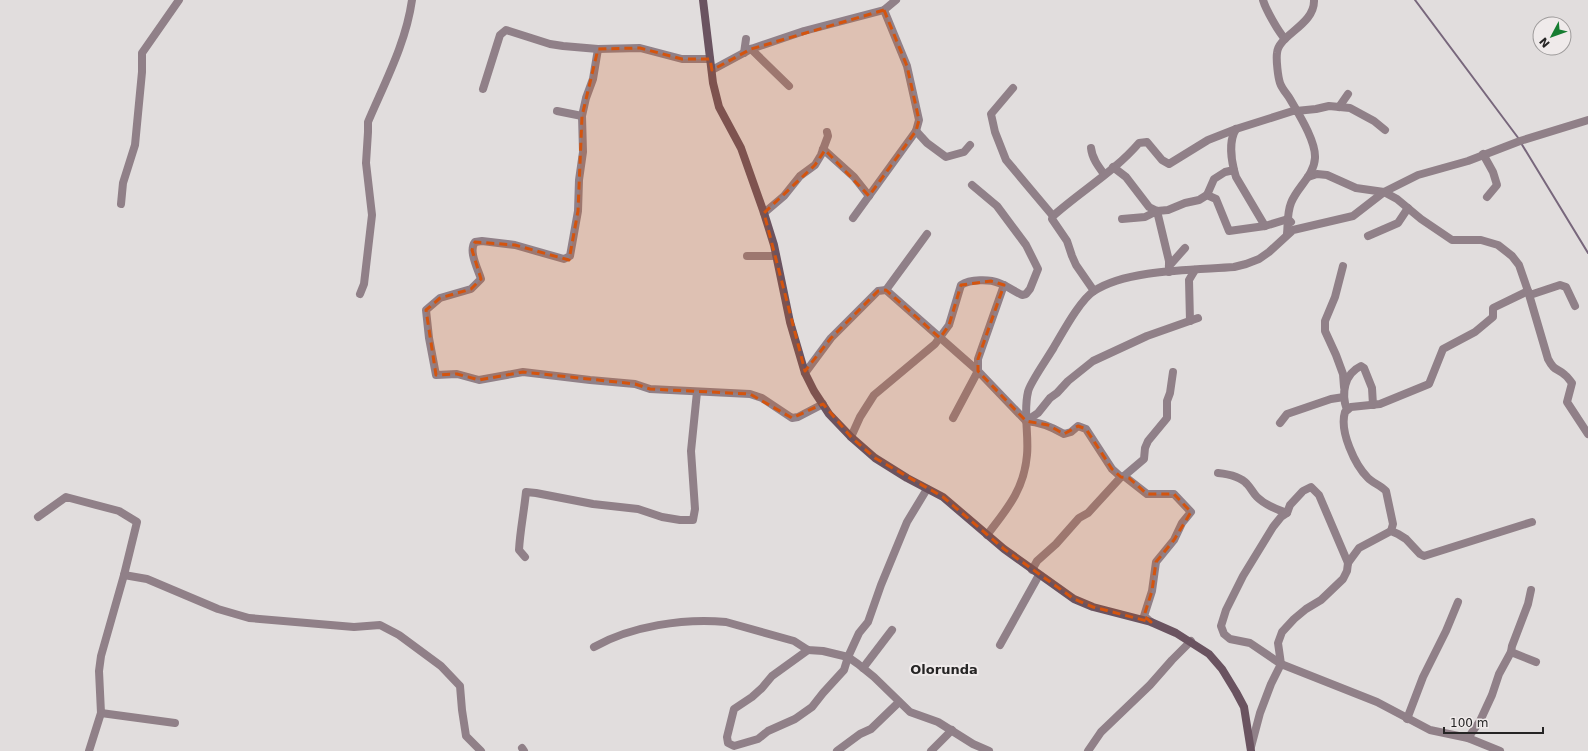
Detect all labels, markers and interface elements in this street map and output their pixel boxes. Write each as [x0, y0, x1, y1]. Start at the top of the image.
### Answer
north arrow [1532, 16, 1572, 56]
text: N [1537, 34, 1553, 50]
district label: Olorunda [910, 662, 978, 677]
scale bar [1444, 709, 1543, 735]
text: 100 m [1450, 716, 1488, 730]

